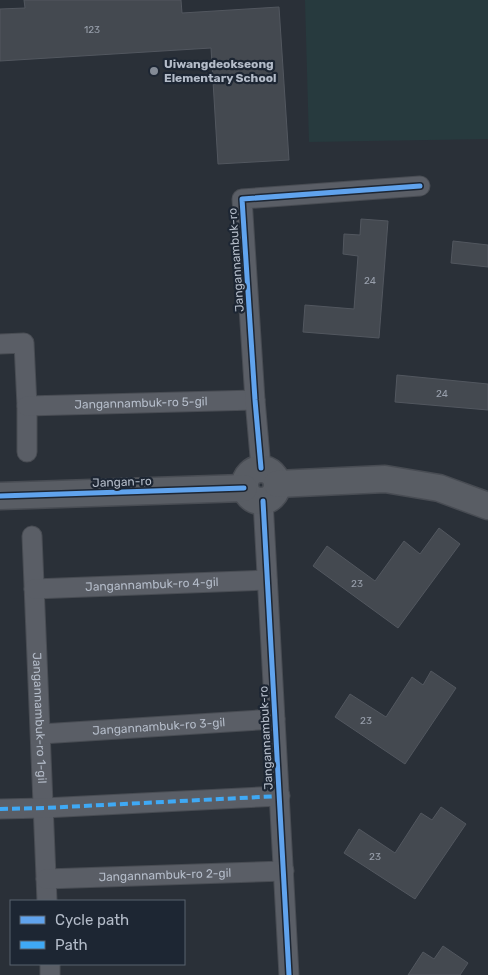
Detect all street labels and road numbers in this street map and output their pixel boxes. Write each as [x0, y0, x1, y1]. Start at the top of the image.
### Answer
street label: Jangannambuk-ro [225, 207, 247, 312]
street label: Jangannambuk-ro 5-gil [74, 394, 208, 412]
street label: Jangan-ro [92, 474, 152, 490]
street label: Jangannambuk-ro 4-gil [85, 575, 219, 594]
street label: Jangannambuk-ro 1-gil [30, 652, 49, 784]
street label: Jangannambuk-ro [256, 685, 276, 790]
street label: Jangannambuk-ro 3-gil [92, 715, 226, 738]
street label: Jangannambuk-ro 2-gil [98, 866, 232, 884]

